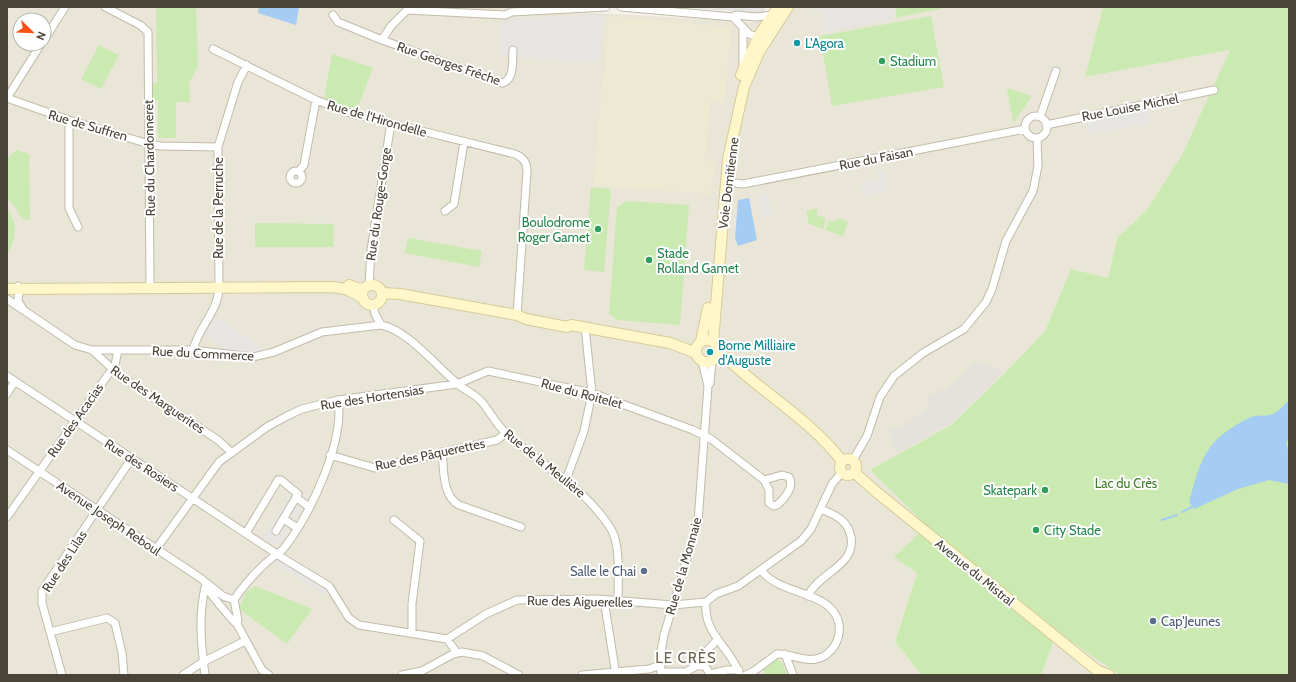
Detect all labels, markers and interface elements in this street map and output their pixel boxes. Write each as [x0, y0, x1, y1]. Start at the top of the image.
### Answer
north arrow [12, 12, 52, 52]
text: N [33, 30, 49, 42]
place label: L'Agora [805, 35, 845, 51]
street label: Rue Georges Frêche [395, 38, 503, 88]
marker: L'Agora [792, 38, 802, 48]
place label: Stadium [890, 53, 936, 69]
marker: Stadium [877, 56, 887, 66]
street label: Rue Louise Michel [1080, 90, 1180, 124]
street label: Rue de l'Hirondelle [325, 96, 429, 140]
street label: Rue du Chardonneret [140, 99, 158, 217]
street label: Rue de Suffren [47, 106, 129, 144]
street label: Voie Domitienne [714, 136, 742, 230]
street label: Rue du Faisan [838, 143, 914, 173]
street label: Rue du Rouge-Gorge [362, 146, 394, 262]
street label: Rue de la Perruche [210, 157, 226, 259]
place label: Boulodrome Roger Gamet [518, 214, 591, 245]
marker: Boulodrome Roger Gamet [593, 224, 603, 234]
place label: Stade Rolland Gamet [657, 245, 740, 276]
marker: Stade Rolland Gamet [644, 255, 654, 265]
place label: Borne Milliaire d'Auguste [718, 337, 796, 368]
street label: Rue du Commerce [152, 342, 255, 364]
marker: Borne Milliaire d'Auguste [705, 347, 715, 357]
street label: Rue des Marguerites [108, 362, 209, 437]
street label: Rue du Roitelet [540, 374, 625, 412]
street label: Rue des Acacias [44, 379, 107, 460]
street label: Rue des Hortensias [319, 381, 425, 413]
street label: Rue de la Meulière [501, 425, 589, 501]
street label: Rue des Pâquerettes [374, 434, 487, 473]
street label: Rue des Rosiers [102, 435, 183, 495]
park label: Lac du Crès [1095, 475, 1158, 491]
street label: Avenue Joseph Reboul [54, 477, 164, 559]
place label: Skatepark [983, 482, 1037, 498]
marker: Skatepark [1040, 485, 1050, 495]
street label: Rue de la Monnaie [661, 515, 705, 617]
place label: City Stade [1044, 522, 1101, 538]
marker: City Stade [1031, 525, 1041, 535]
street label: Rue des Lilas [38, 527, 90, 595]
street label: Avenue du Mistral [932, 535, 1018, 609]
place label: Salle le Chai [570, 563, 636, 579]
marker: Salle le Chai [639, 566, 649, 576]
street label: Rue des Aiguerelles [527, 592, 634, 610]
place label: Cap'Jeunes [1161, 613, 1221, 629]
marker: Cap'Jeunes [1148, 616, 1158, 626]
district label: LE CRÈS [655, 648, 717, 667]

